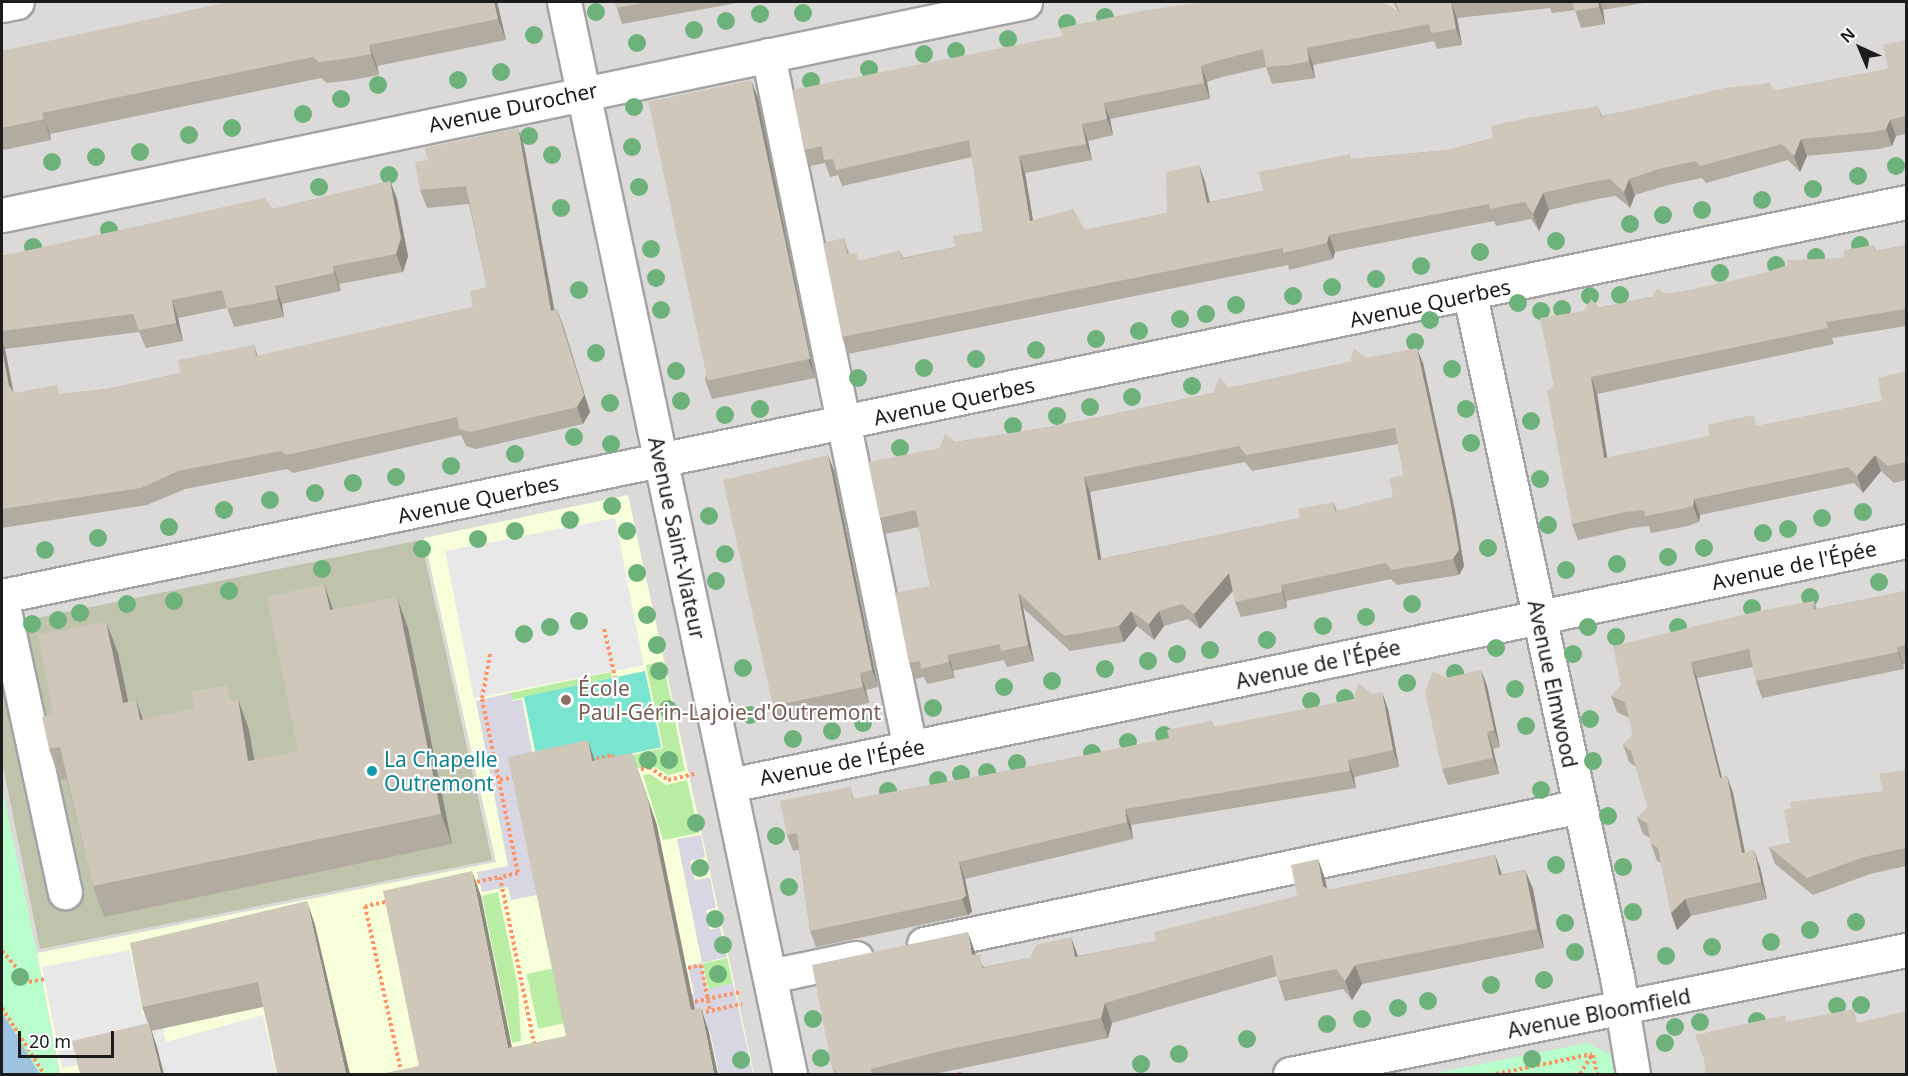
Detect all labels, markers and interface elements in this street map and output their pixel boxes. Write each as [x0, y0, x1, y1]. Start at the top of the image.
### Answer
north arrow [1830, 18, 1890, 78]
text: N [1835, 23, 1860, 47]
street label: Avenue Durocher [426, 77, 600, 137]
street label: Avenue Querbes [1347, 274, 1513, 332]
street label: Avenue Querbes [871, 372, 1037, 430]
street label: Avenue Saint-Viateur [643, 435, 711, 641]
street label: Avenue Querbes [395, 470, 561, 528]
street label: Avenue de l'Épée [1709, 535, 1879, 595]
street label: Avenue Elmwood [1523, 598, 1583, 770]
street label: Avenue de l'Épée [1233, 634, 1403, 694]
place label: École Paul-Gérin-Lajoie-d'Outremont [578, 675, 881, 725]
marker: École Paul-Gérin-Lajoie-d'Outremont [559, 693, 573, 707]
street label: Avenue de l'Épée [757, 734, 927, 790]
place label: La Chapelle Outremont [384, 746, 498, 796]
marker: La Chapelle Outremont [365, 764, 379, 778]
street label: Avenue Bloomfield [1505, 983, 1693, 1043]
scale bar [21, 1019, 117, 1057]
text: 20 m [29, 1029, 71, 1053]

